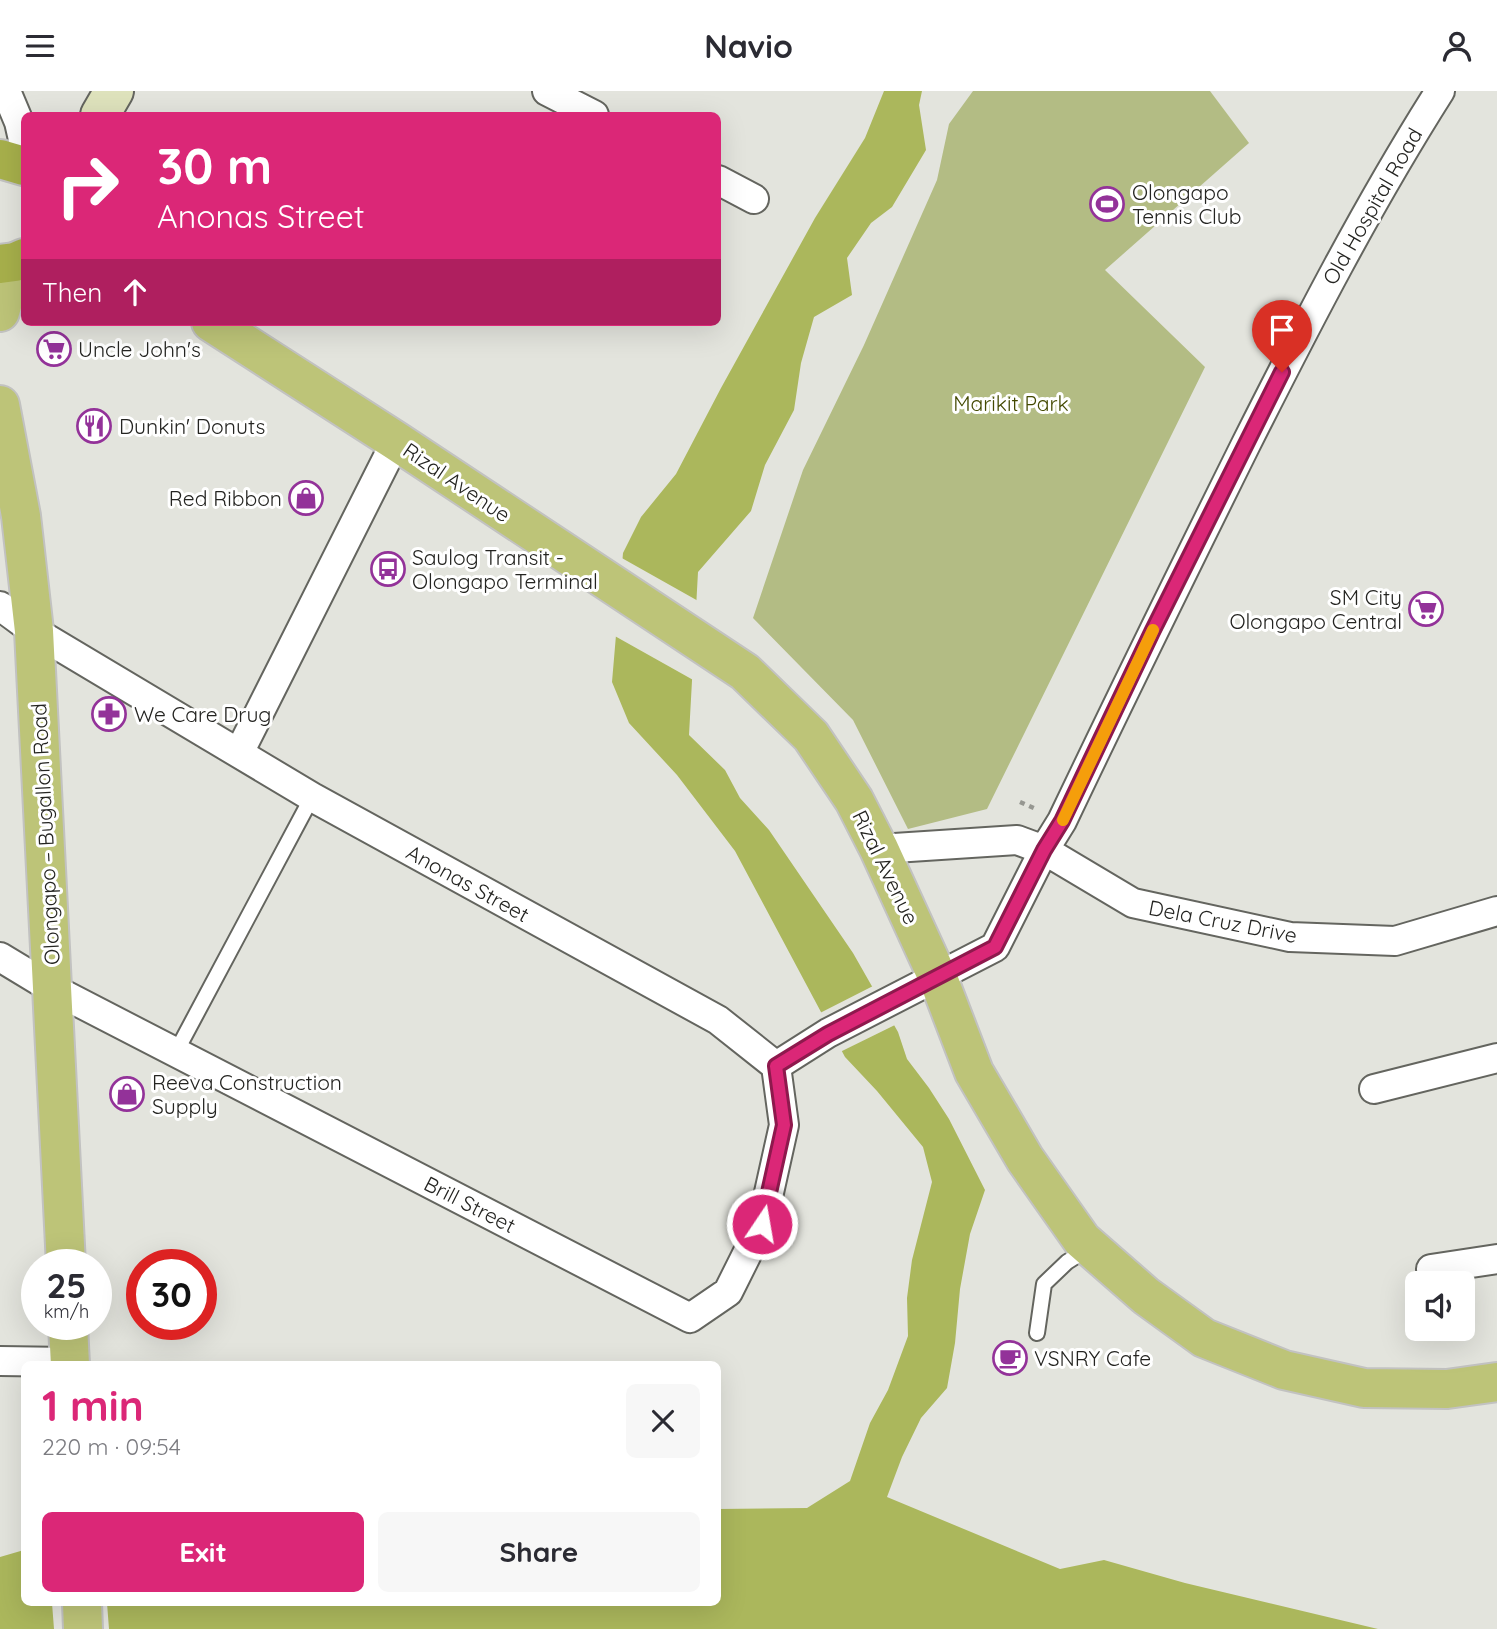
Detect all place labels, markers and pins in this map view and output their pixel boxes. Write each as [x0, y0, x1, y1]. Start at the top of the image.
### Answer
place label: Olongapo Tennis Club [1132, 179, 1242, 229]
sports icon: Olongapo Tennis Club [1088, 185, 1126, 223]
pin [1252, 300, 1312, 372]
supermarket icon: Uncle John's [35, 330, 73, 368]
place label: Uncle John's [78, 336, 201, 362]
restaurant icon: Dunkin' Donuts [75, 407, 113, 445]
place label: Dunkin' Donuts [119, 413, 265, 439]
shop icon: Red Ribbon [287, 479, 325, 517]
place label: Red Ribbon [169, 485, 282, 511]
place label: Saulog Transit - Olongapo Terminal [412, 544, 598, 594]
bus stop icon: Saulog Transit - Olongapo Terminal [369, 550, 407, 588]
place label: SM City Olongapo Central [1229, 584, 1402, 634]
supermarket icon: SM City Olongapo Central [1407, 590, 1445, 628]
pharmacy icon: We Care Drug [90, 695, 128, 733]
place label: We Care Drug [134, 701, 271, 727]
place label: Reeva Construction Supply [152, 1069, 342, 1119]
shop icon: Reeva Construction Supply [108, 1075, 146, 1113]
cafe icon: VSNRY Cafe [991, 1339, 1029, 1377]
place label: VSNRY Cafe [1034, 1345, 1151, 1371]

